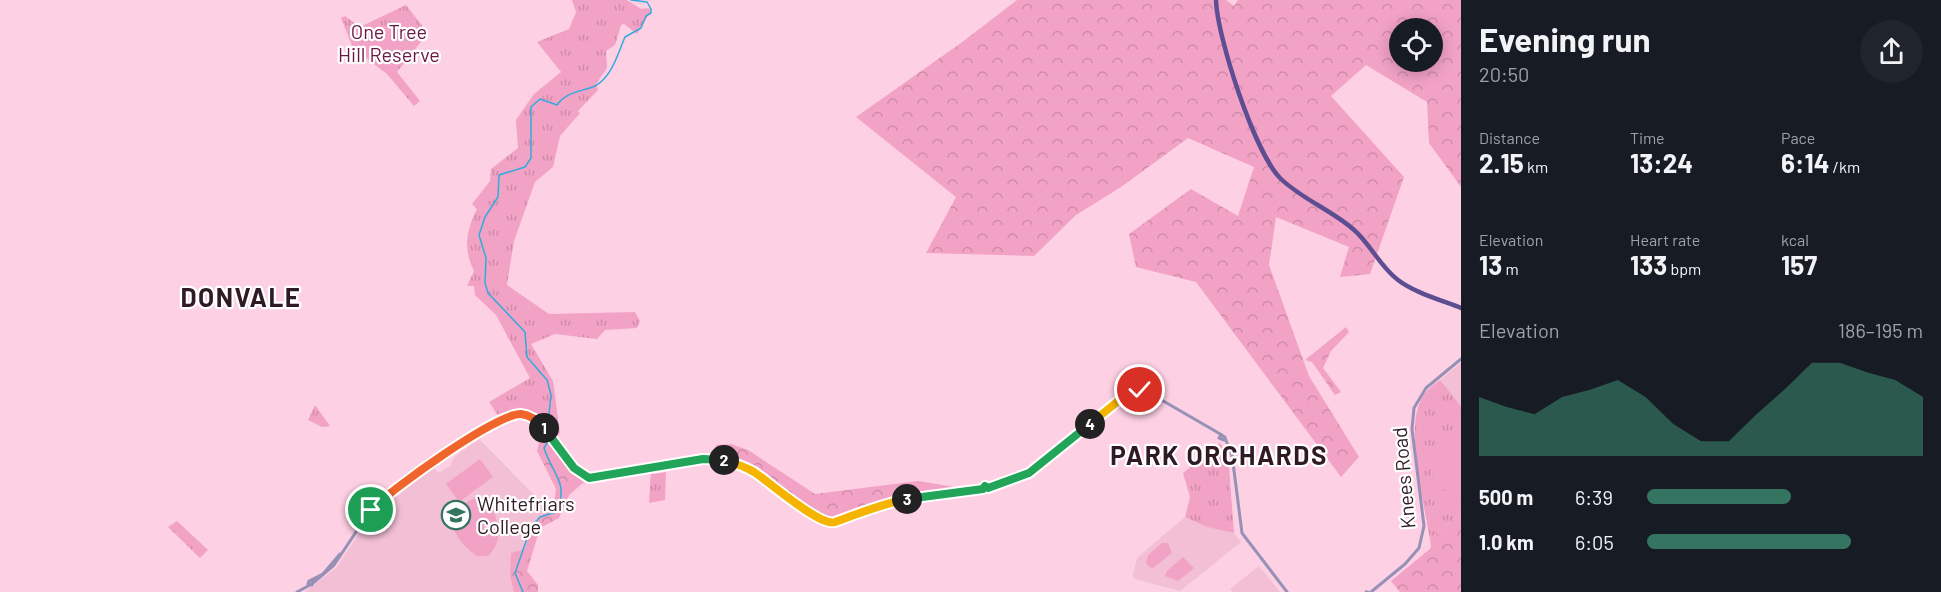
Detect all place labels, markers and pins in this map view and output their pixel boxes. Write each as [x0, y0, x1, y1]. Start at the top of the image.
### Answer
pin [1114, 364, 1165, 415]
pin: 4 [1075, 409, 1105, 439]
pin: 1 [529, 413, 559, 443]
pin: 2 [709, 445, 739, 475]
pin [345, 484, 396, 535]
pin: 3 [892, 484, 922, 514]
place label: Whitefriars College [477, 491, 575, 538]
school or university icon: Whitefriars College [440, 499, 472, 531]

